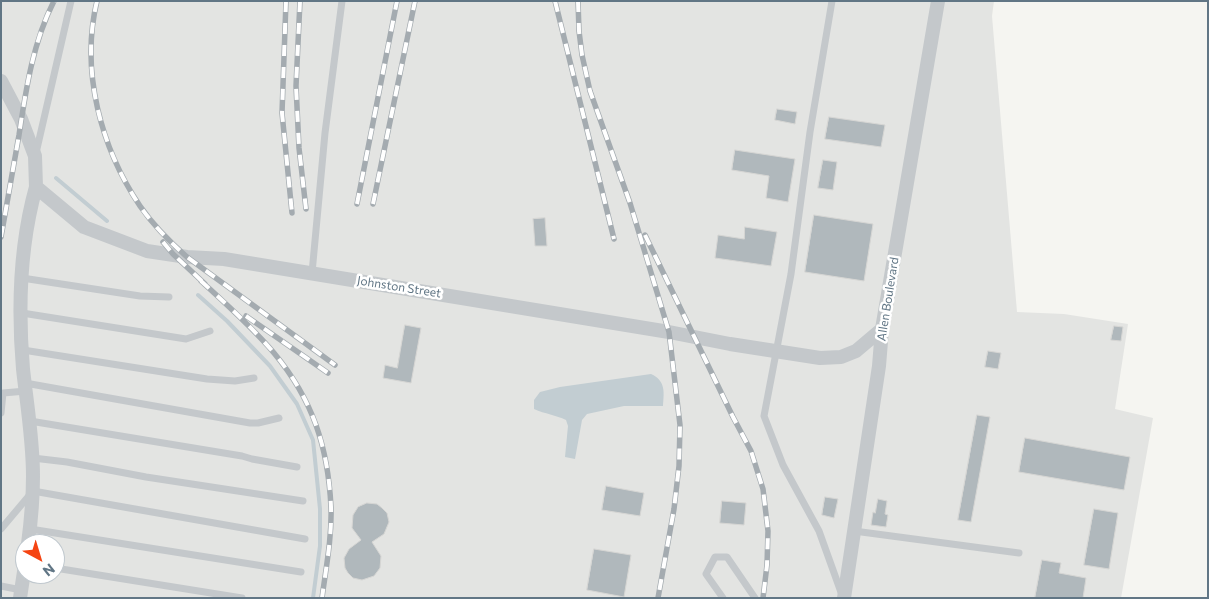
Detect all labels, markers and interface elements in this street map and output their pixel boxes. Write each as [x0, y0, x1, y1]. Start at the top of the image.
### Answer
street label: Allen Boulevard [874, 256, 902, 342]
street label: Johnston Street [356, 273, 442, 301]
north arrow [15, 534, 65, 584]
text: N [40, 560, 59, 580]

